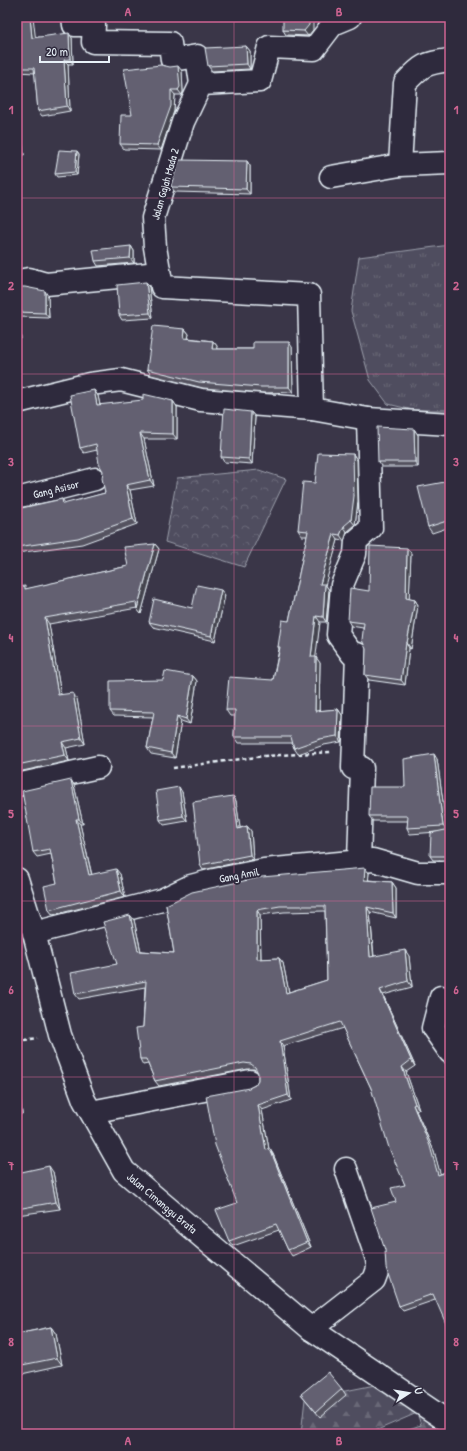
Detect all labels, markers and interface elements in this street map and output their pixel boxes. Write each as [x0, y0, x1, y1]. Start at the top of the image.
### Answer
text: A [125, 2, 132, 20]
text: B [336, 2, 343, 20]
scale bar [40, 38, 109, 64]
text: 20 m [46, 43, 68, 60]
text: 1 [9, 100, 14, 118]
text: 1 [454, 100, 459, 118]
street label: Jalan Gajah Mada 2 [148, 147, 182, 221]
text: 2 [8, 276, 15, 294]
text: 2 [453, 276, 460, 294]
text: 3 [8, 452, 14, 470]
text: 3 [453, 452, 459, 470]
street label: Gang Asisor [32, 476, 81, 501]
text: 4 [9, 628, 14, 646]
text: 4 [454, 628, 459, 646]
text: 5 [8, 804, 14, 822]
text: 5 [453, 804, 459, 822]
street label: Gang Amil [218, 864, 260, 886]
text: 6 [8, 980, 14, 998]
text: 6 [453, 980, 459, 998]
text: 7 [7, 1156, 15, 1174]
text: 7 [452, 1156, 460, 1174]
street label: Jalan Cimanggu Brata [124, 1170, 200, 1237]
text: 8 [8, 1332, 14, 1350]
text: 8 [453, 1332, 459, 1350]
north arrow [389, 1373, 429, 1413]
text: U [411, 1387, 426, 1395]
text: A [125, 1431, 132, 1449]
text: B [336, 1431, 343, 1449]

